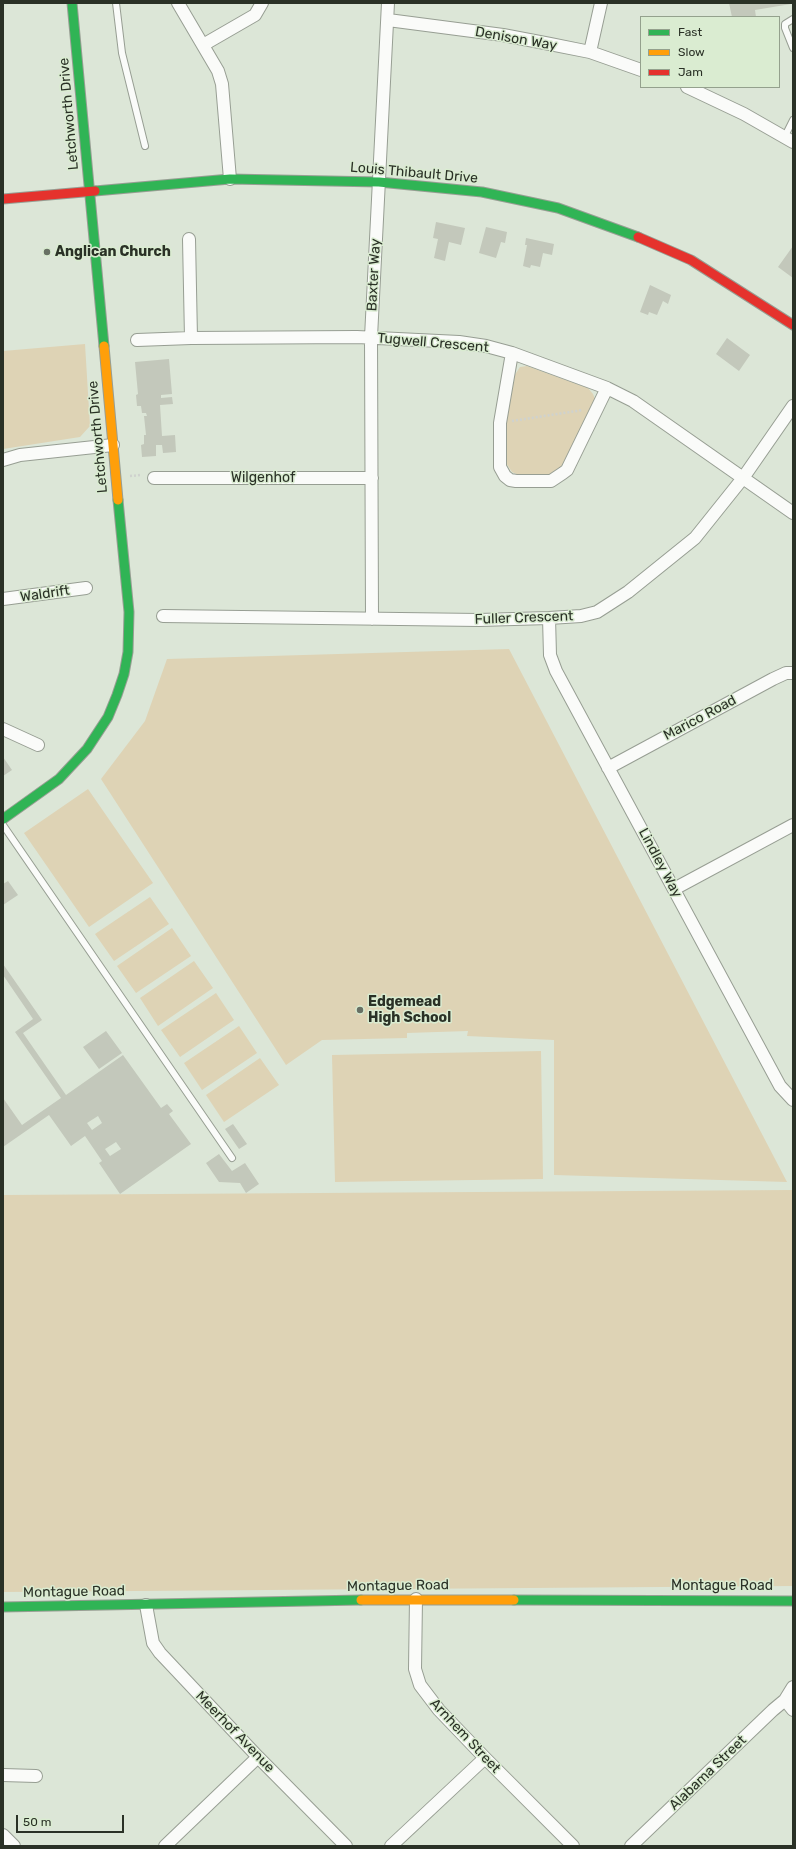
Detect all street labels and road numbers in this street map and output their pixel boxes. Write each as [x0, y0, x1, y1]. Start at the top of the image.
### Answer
street label: Denison Way [474, 24, 558, 54]
street label: Letchworth Drive [56, 57, 82, 171]
street label: Louis Thibault Drive [349, 159, 479, 187]
street label: Baxter Way [364, 238, 384, 312]
street label: Tugwell Crescent [377, 330, 489, 356]
street label: Letchworth Drive [85, 380, 111, 494]
street label: Wilgenhof [231, 470, 295, 486]
street label: Waldrift [19, 582, 71, 606]
street label: Fuller Crescent [474, 608, 574, 628]
street label: Marico Road [661, 692, 739, 744]
street label: Lindley Way [635, 825, 685, 901]
street label: Montague Road [347, 1577, 449, 1595]
street label: Montague Road [671, 1578, 773, 1594]
street label: Montague Road [23, 1583, 125, 1601]
street label: Meerhof Avenue [192, 1688, 278, 1776]
street label: Arnhem Street [426, 1695, 504, 1777]
street label: Alabama Street [666, 1732, 750, 1814]

